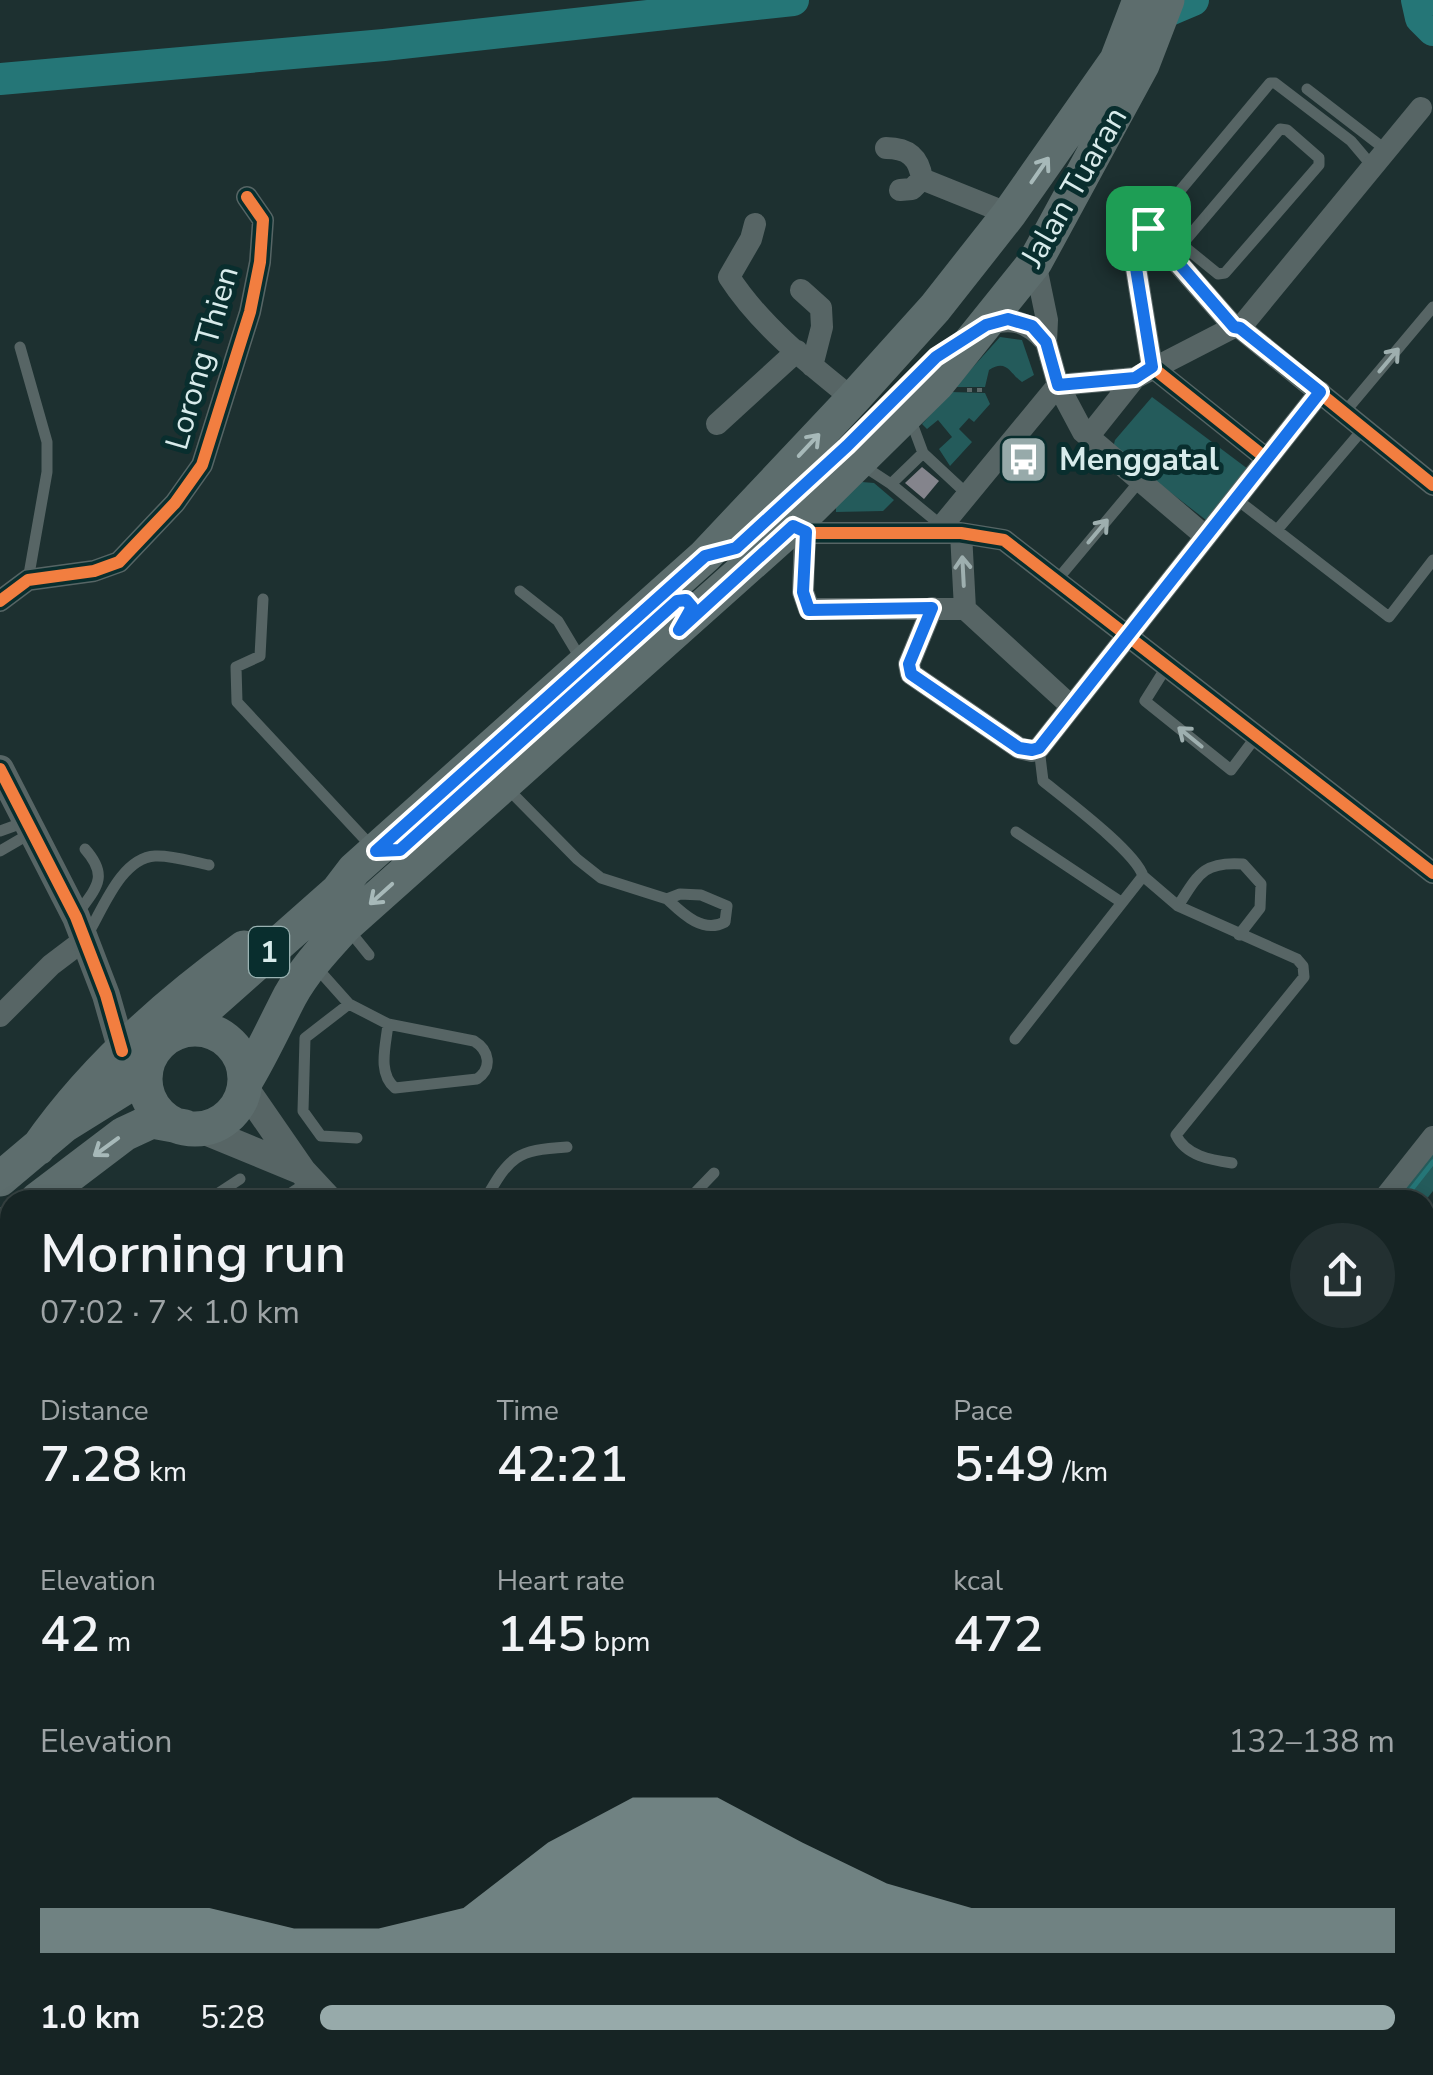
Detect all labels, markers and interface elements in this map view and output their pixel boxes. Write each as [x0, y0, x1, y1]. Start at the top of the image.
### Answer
street label: Jalan Tuaran [1010, 99, 1137, 276]
one-way arrow [1029, 156, 1050, 184]
pin [1106, 186, 1191, 271]
icon: arrive [1121, 201, 1176, 256]
street label: Lorong Thien [155, 261, 249, 455]
one-way arrow [1377, 347, 1399, 373]
bus stop icon: Menggatal [998, 433, 1050, 485]
one-way arrow [797, 434, 821, 458]
place label: Menggatal [1059, 438, 1219, 481]
one-way arrow [1087, 519, 1109, 545]
one-way arrow [953, 555, 972, 588]
one-way arrow [1177, 727, 1204, 748]
one-way arrow [369, 883, 394, 906]
road number: 1 [249, 927, 289, 977]
one-way arrow [93, 1136, 121, 1157]
text: Morning run [40, 1216, 346, 1291]
button: share [1290, 1223, 1395, 1328]
text: 07:02 · 7 × 1.0 km [40, 1291, 300, 1334]
text: Distance [40, 1392, 149, 1430]
text: Time [497, 1392, 559, 1430]
text: Pace [953, 1392, 1013, 1430]
text: 7.28 [40, 1430, 142, 1499]
text: 42:21 [497, 1430, 629, 1499]
text: 5:49 [953, 1430, 1055, 1499]
text: km [142, 1453, 187, 1491]
text: /km [1055, 1453, 1108, 1491]
text: Elevation [40, 1562, 156, 1600]
text: Heart rate [497, 1562, 625, 1600]
text: kcal [953, 1562, 1003, 1600]
text: 42 [40, 1600, 100, 1669]
text: 145 [497, 1600, 587, 1669]
text: 472 [953, 1600, 1043, 1669]
text: m [100, 1623, 131, 1661]
text: bpm [587, 1623, 650, 1661]
text: Elevation [40, 1720, 173, 1763]
text: 132–138 m [1228, 1720, 1395, 1763]
text: 1.0 km [40, 1996, 140, 2039]
text: 5:28 [200, 1996, 265, 2039]

